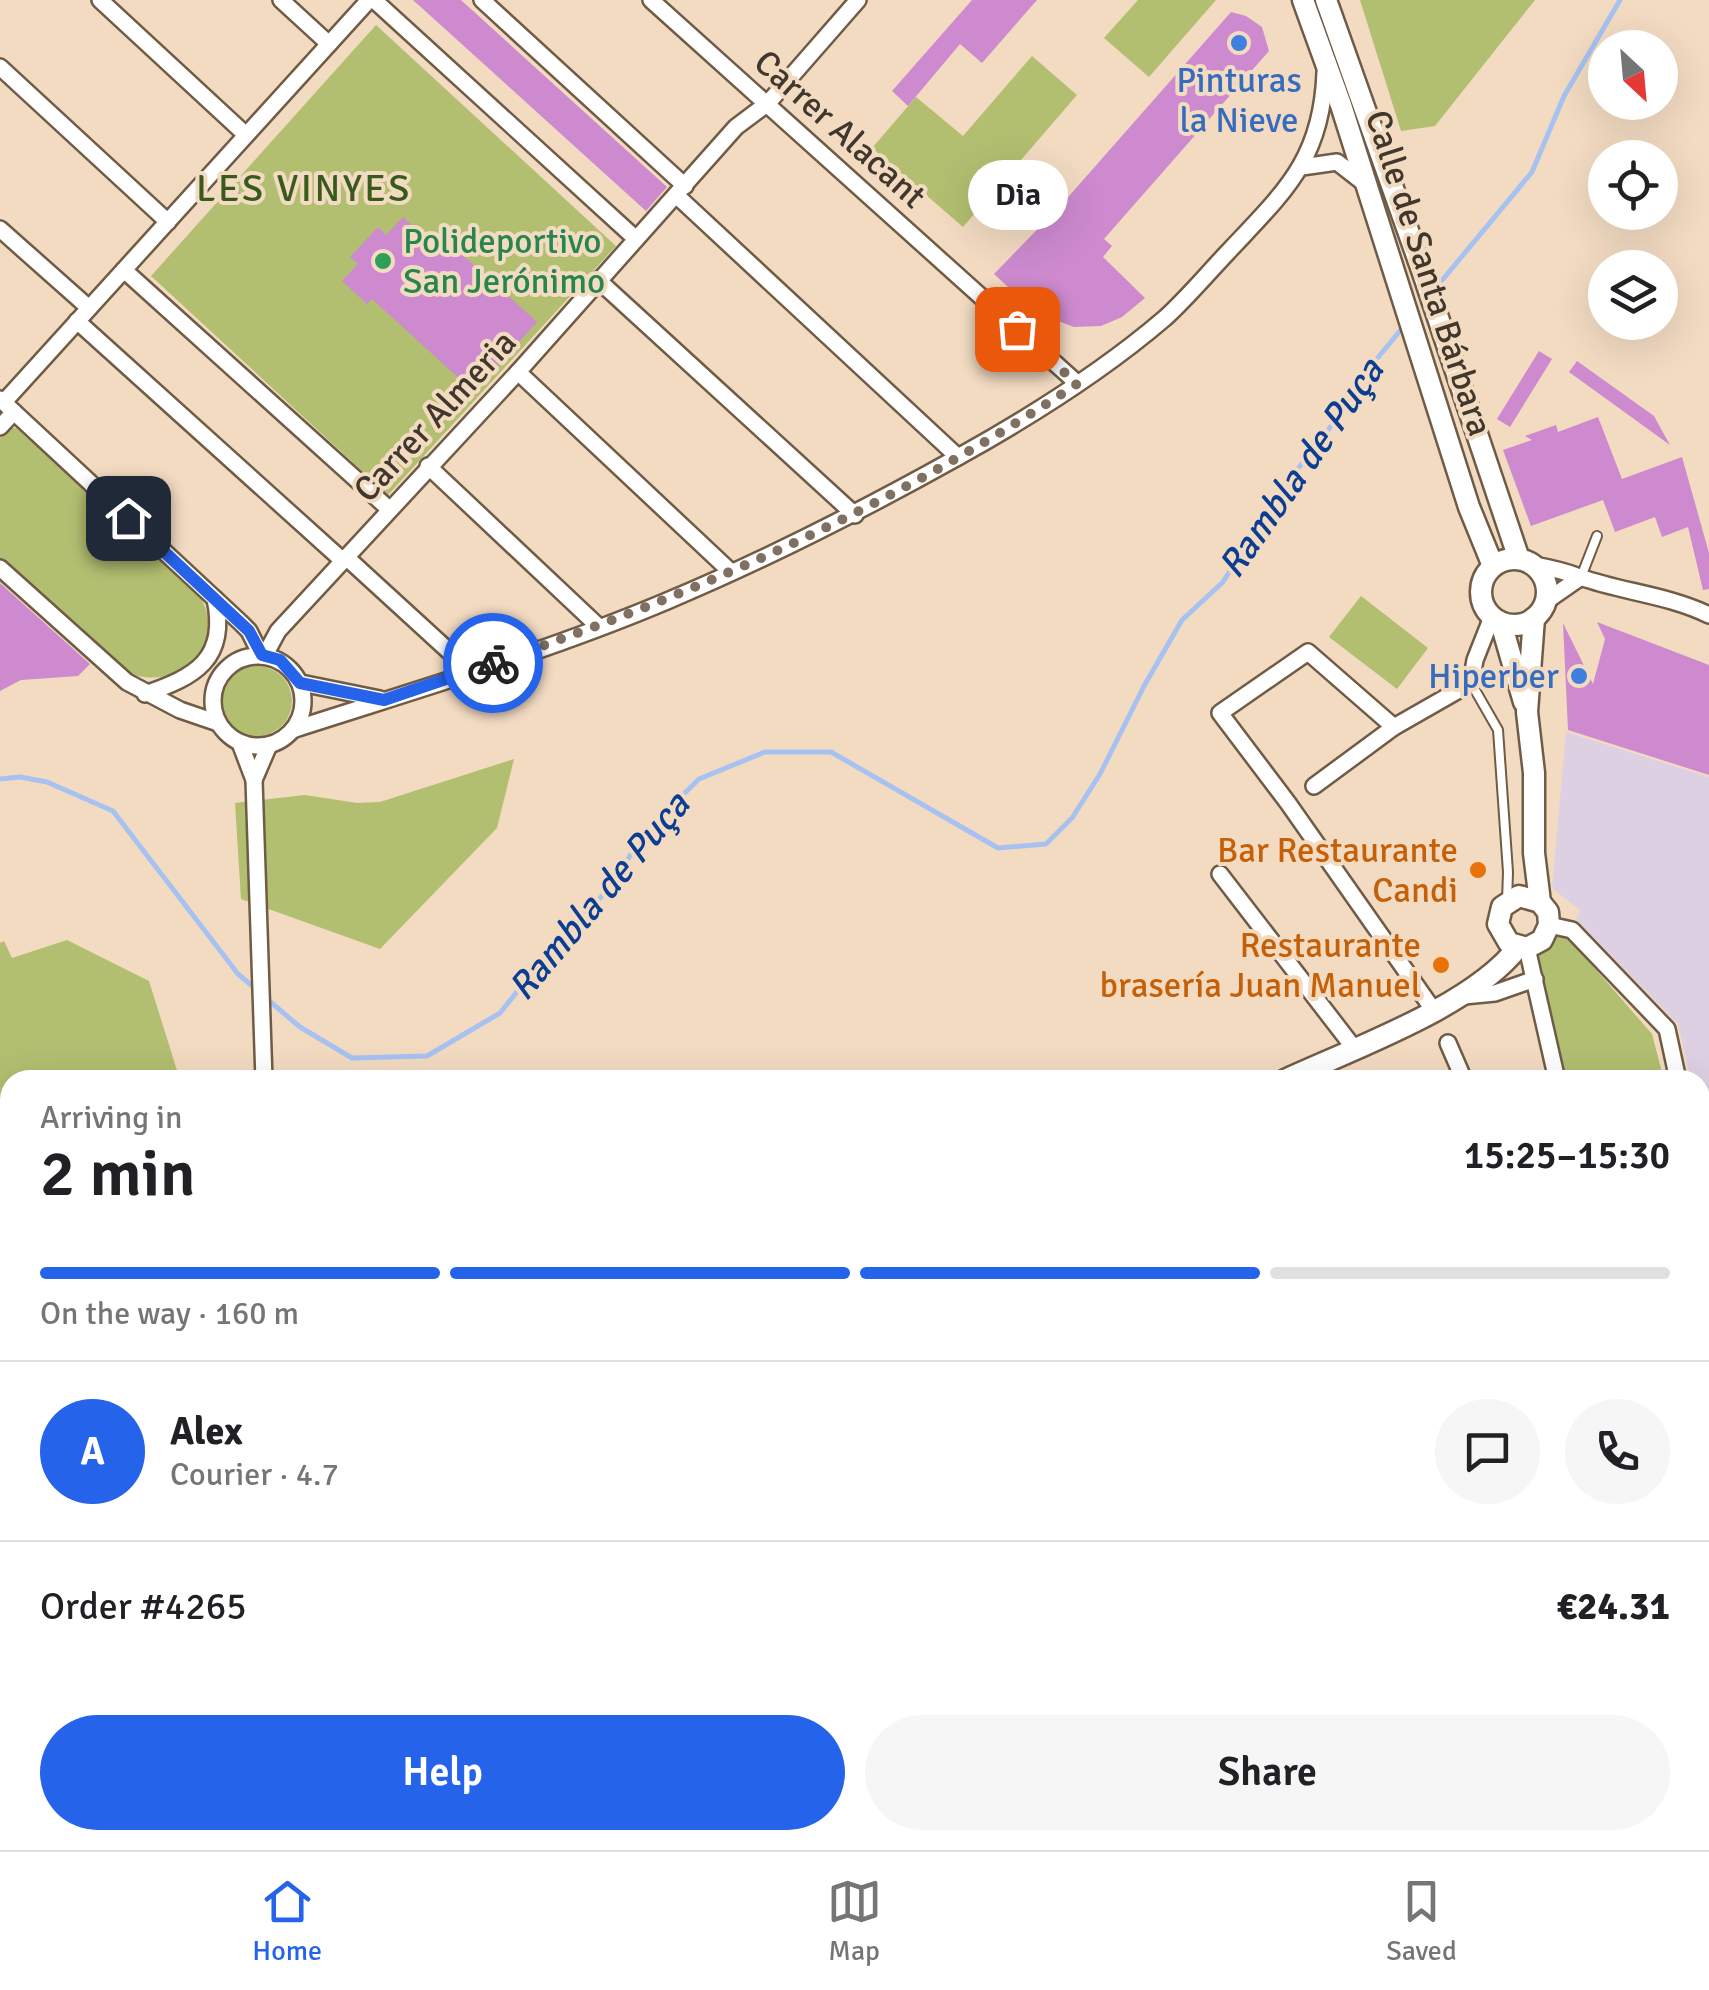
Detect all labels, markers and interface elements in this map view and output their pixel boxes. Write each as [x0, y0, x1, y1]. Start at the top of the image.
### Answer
north arrow [1588, 30, 1678, 120]
map controls [1588, 30, 1678, 340]
marker: Pinturas la Nieve [1228, 32, 1250, 54]
street label: Carrer Alacant [745, 41, 935, 217]
place label: Pinturas la Nieve [1176, 59, 1302, 142]
street label: Calle de Santa Bárbara [1356, 105, 1502, 441]
button: locate [1588, 140, 1678, 230]
callout: Dia [967, 159, 1067, 229]
district label: LES VINYES [196, 165, 412, 212]
text: Dia [995, 175, 1041, 214]
place label: Polideportivo San Jerónimo [403, 220, 605, 303]
marker: Polideportivo San Jerónimo [372, 250, 394, 272]
button: layers [1588, 250, 1678, 340]
pin [975, 287, 1060, 372]
icon: bag [990, 302, 1045, 357]
street label: Carrer Almeria [344, 321, 526, 511]
water label: Rambla de Puça [1208, 348, 1395, 587]
pin [86, 476, 171, 561]
icon: home [101, 491, 156, 546]
courier [443, 613, 543, 713]
icon: bike [466, 636, 521, 691]
place label: Hiperber [1428, 655, 1559, 698]
marker: Hiperber [1568, 665, 1590, 687]
water label: Rambla de Puça [498, 781, 701, 1010]
place label: Bar Restaurante Candi [1217, 829, 1458, 912]
marker: Bar Restaurante Candi [1467, 859, 1489, 881]
place label: Restaurante brasería Juan Manuel [1100, 924, 1421, 1007]
marker: Restaurante brasería Juan Manuel [1430, 954, 1452, 976]
text: Arriving in [40, 1098, 182, 1137]
text: 15:25–15:30 [1464, 1132, 1670, 1179]
text: 2 min [40, 1134, 196, 1214]
text: On the way · 160 m [40, 1294, 299, 1333]
button: chat [1435, 1399, 1540, 1504]
button: phone [1565, 1399, 1670, 1504]
text: Alex [170, 1408, 243, 1455]
text: A [80, 1428, 105, 1475]
text: Courier · 4.7 [170, 1455, 339, 1494]
text: Order #4265 [40, 1583, 247, 1630]
text: €24.31 [1557, 1583, 1670, 1630]
button: Help [40, 1715, 845, 1830]
button: Share [865, 1715, 1670, 1830]
tab: Home [252, 1874, 322, 1968]
tab: Map [827, 1874, 882, 1968]
tab: Saved [1386, 1874, 1457, 1968]

